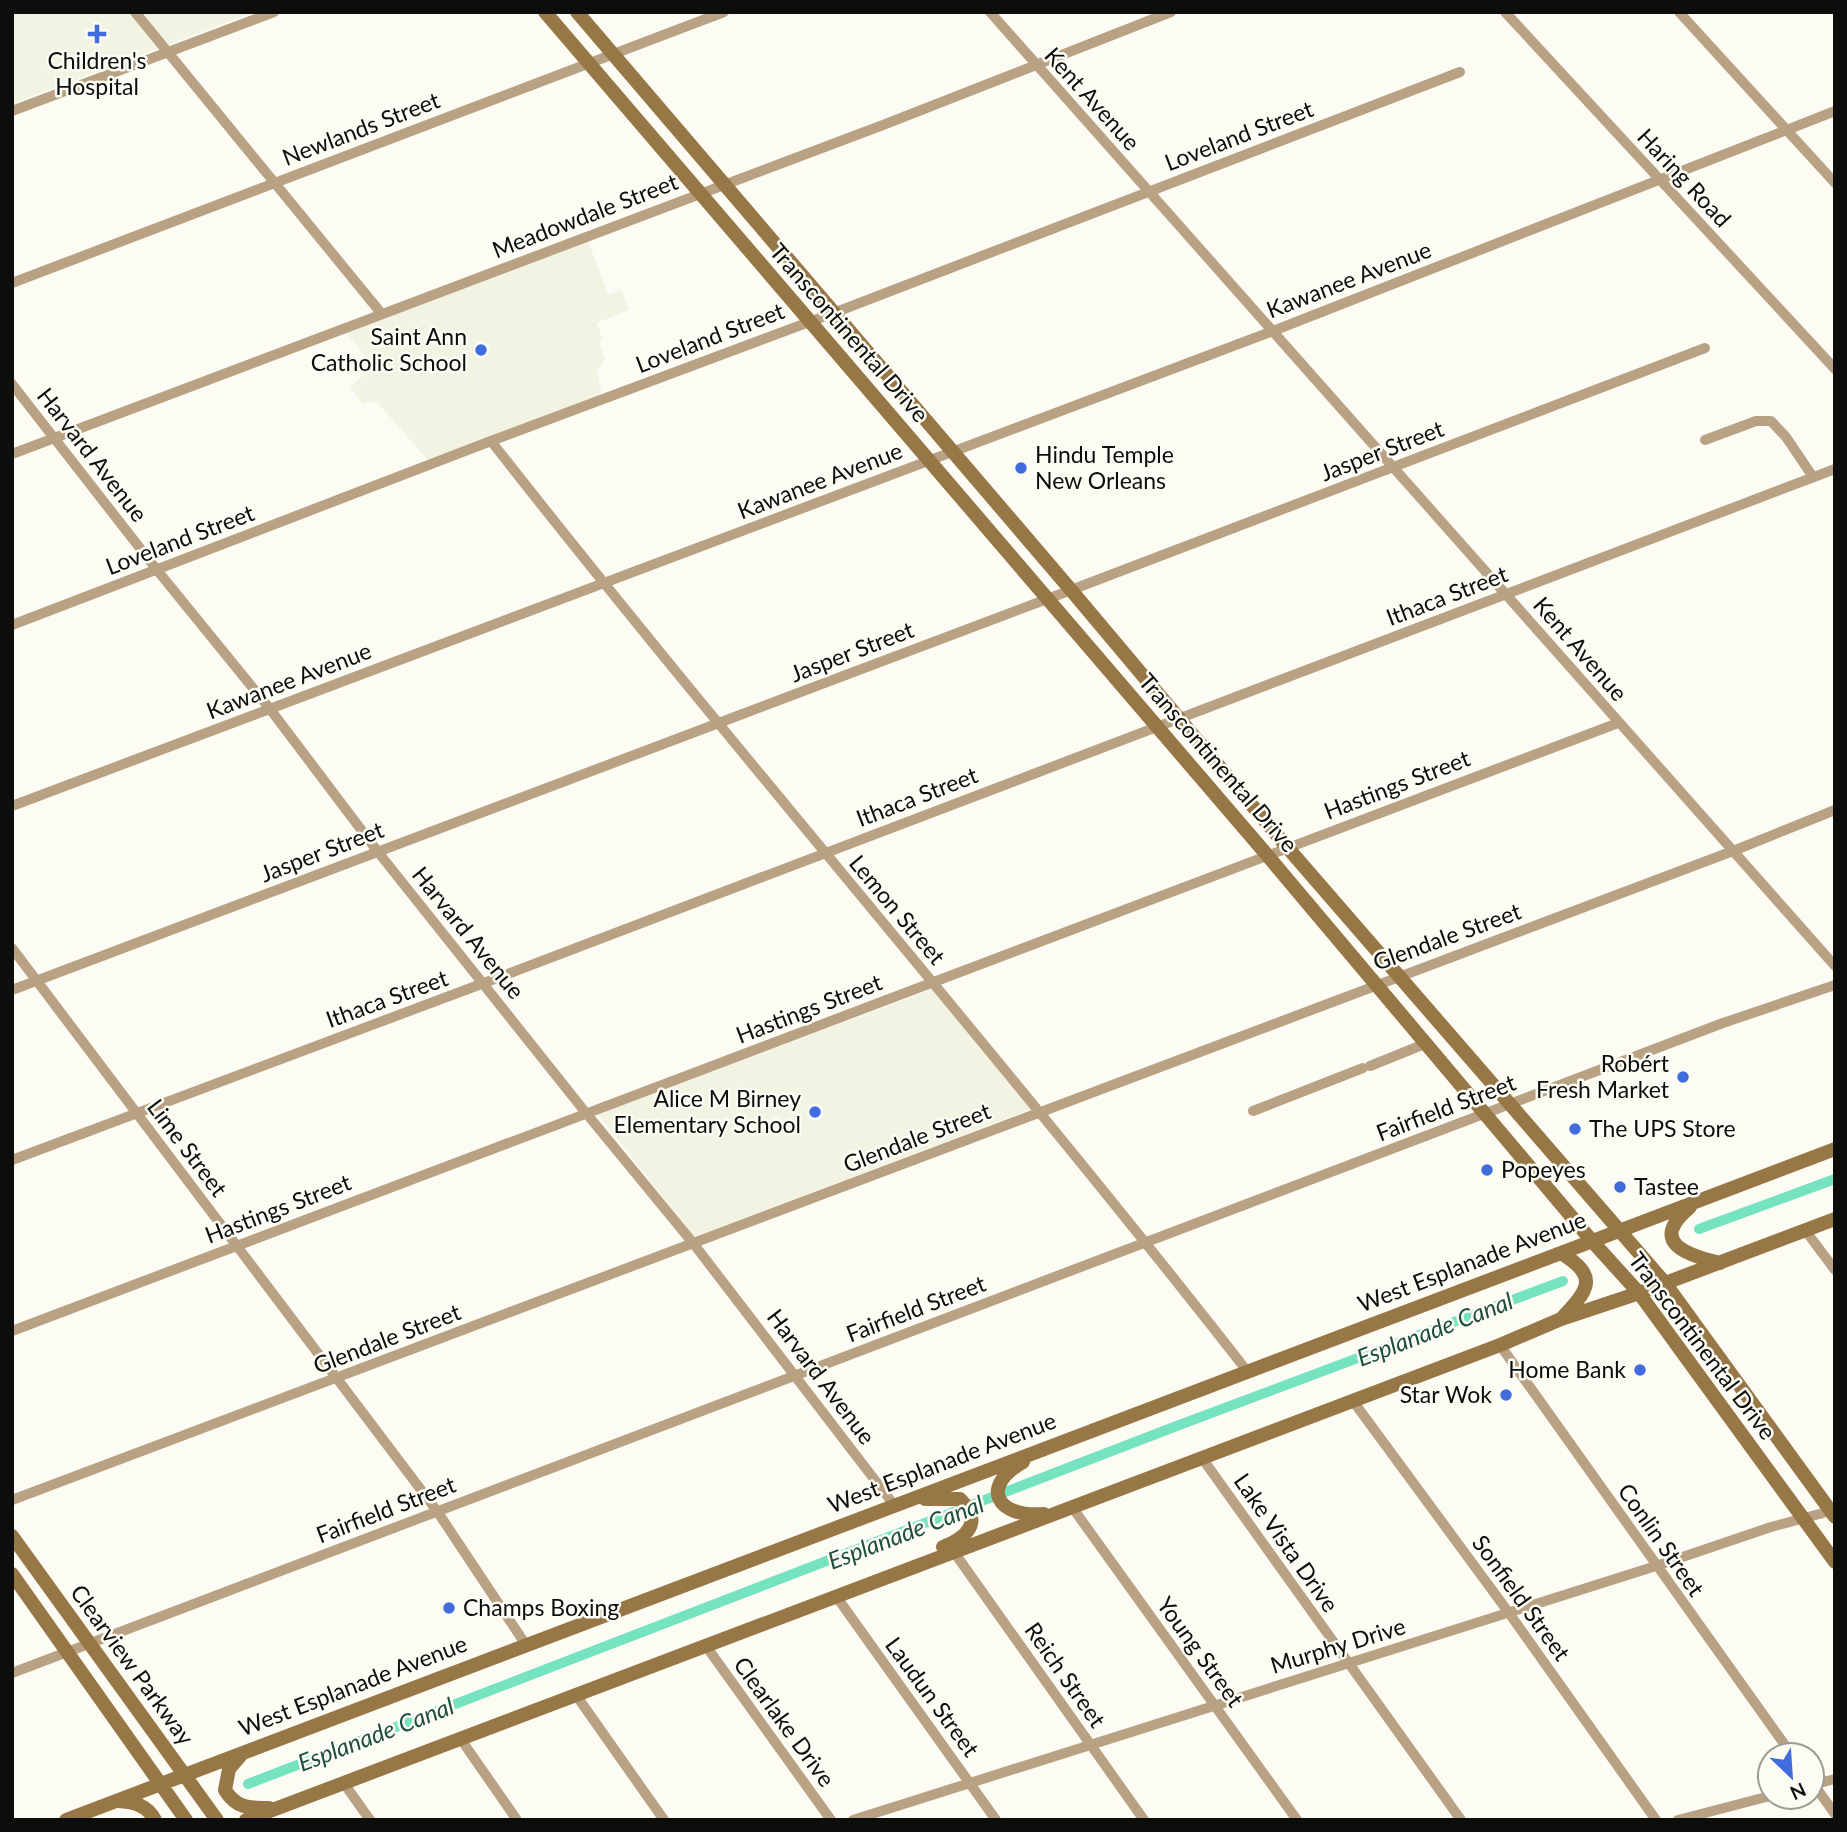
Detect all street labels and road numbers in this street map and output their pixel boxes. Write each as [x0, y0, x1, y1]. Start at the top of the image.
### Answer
street label: Kent Avenue [1039, 41, 1146, 156]
street label: Newlands Street [278, 85, 444, 171]
street label: Loveland Street [1161, 94, 1317, 176]
street label: Haring Road [1632, 122, 1737, 232]
street label: Meadowdale Street [488, 167, 682, 263]
street label: Kawanee Avenue [1262, 235, 1435, 323]
street label: Transcontinental Drive [765, 237, 935, 427]
street label: Loveland Street [632, 296, 788, 378]
street label: Harvard Avenue [32, 382, 154, 527]
street label: Jasper Street [1316, 413, 1448, 486]
street label: Kawanee Avenue [733, 436, 906, 524]
street label: Loveland Street [102, 498, 258, 580]
street label: Ithaca Street [1382, 559, 1512, 631]
street label: Kent Avenue [1528, 591, 1634, 706]
street label: Jasper Street [786, 614, 918, 687]
street label: Kawanee Avenue [202, 636, 375, 724]
street label: Transcontinental Drive [1134, 667, 1304, 857]
street label: Hastings Street [1320, 743, 1474, 825]
street label: Ithaca Street [852, 760, 982, 832]
street label: Jasper Street [256, 814, 388, 887]
street label: Lemon Street [844, 849, 952, 970]
street label: Harvard Avenue [407, 861, 531, 1004]
street label: Glendale Street [1369, 896, 1525, 976]
street label: Ithaca Street [322, 963, 452, 1033]
street label: Hastings Street [732, 967, 886, 1049]
street label: Fairfield Street [1372, 1067, 1520, 1146]
street label: Lime Street [142, 1093, 234, 1202]
street label: Glendale Street [839, 1096, 995, 1178]
street label: Hastings Street [201, 1167, 355, 1249]
street label: West Esplanade Avenue [1354, 1205, 1590, 1318]
street label: Transcontinental Drive [1623, 1246, 1782, 1445]
street label: Fairfield Street [842, 1268, 990, 1347]
street label: Glendale Street [309, 1297, 465, 1379]
street label: Harvard Avenue [762, 1303, 882, 1450]
street label: West Esplanade Avenue [824, 1406, 1060, 1519]
street label: Lake Vista Drive [1229, 1468, 1345, 1617]
street label: Fairfield Street [312, 1469, 460, 1548]
street label: Conlin Street [1613, 1478, 1711, 1602]
street label: Sonfield Street [1467, 1529, 1577, 1666]
street label: Clearview Parkway [65, 1579, 200, 1750]
street label: Young Street [1152, 1591, 1250, 1712]
street label: Murphy Drive [1267, 1611, 1409, 1679]
street label: Reich Street [1019, 1617, 1113, 1733]
street label: West Esplanade Avenue [235, 1629, 471, 1742]
street label: Laudun Street [880, 1631, 986, 1762]
street label: Clearlake Drive [728, 1651, 841, 1792]

